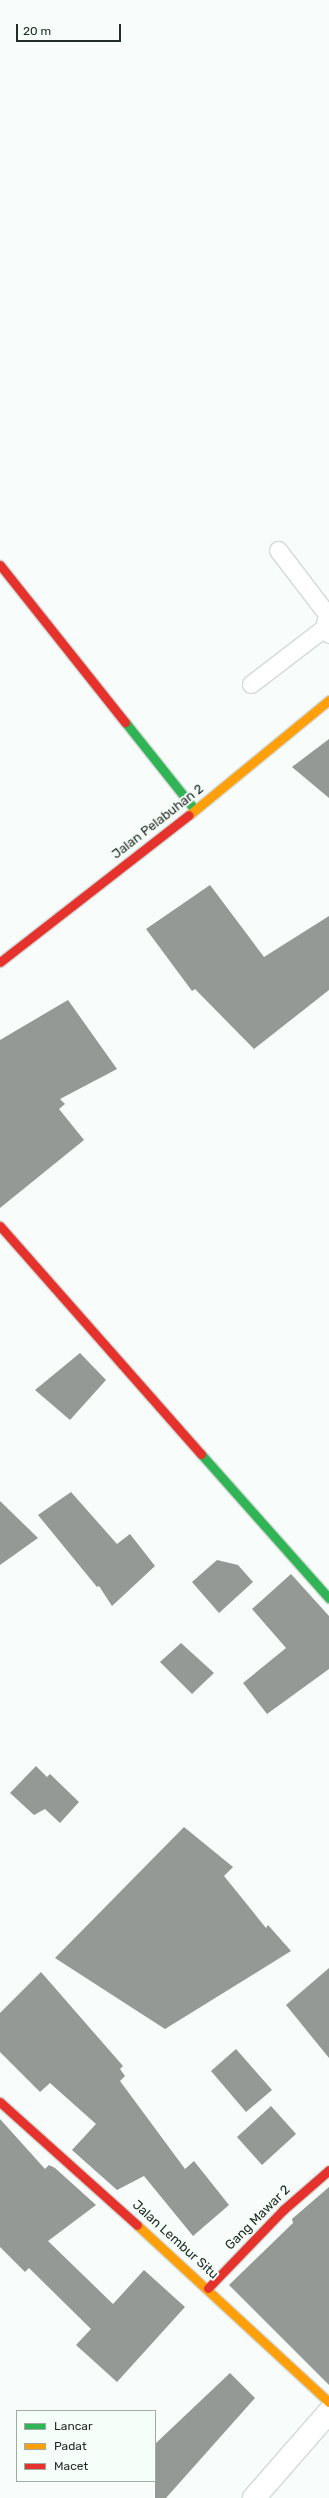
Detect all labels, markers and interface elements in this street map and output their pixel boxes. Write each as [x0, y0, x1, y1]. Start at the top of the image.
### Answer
scale bar [18, 16, 123, 42]
text: 20 m [23, 24, 51, 38]
street label: Jalan Pelabuhan 2 [109, 781, 207, 863]
street label: Gang Mawar 2 [222, 2182, 294, 2254]
street label: Jalan Lembur Situ [129, 2197, 221, 2283]
legend [16, 2410, 156, 2482]
text: Lancar [54, 2419, 92, 2433]
text: Padat [54, 2439, 87, 2453]
text: Macet [54, 2459, 88, 2473]

